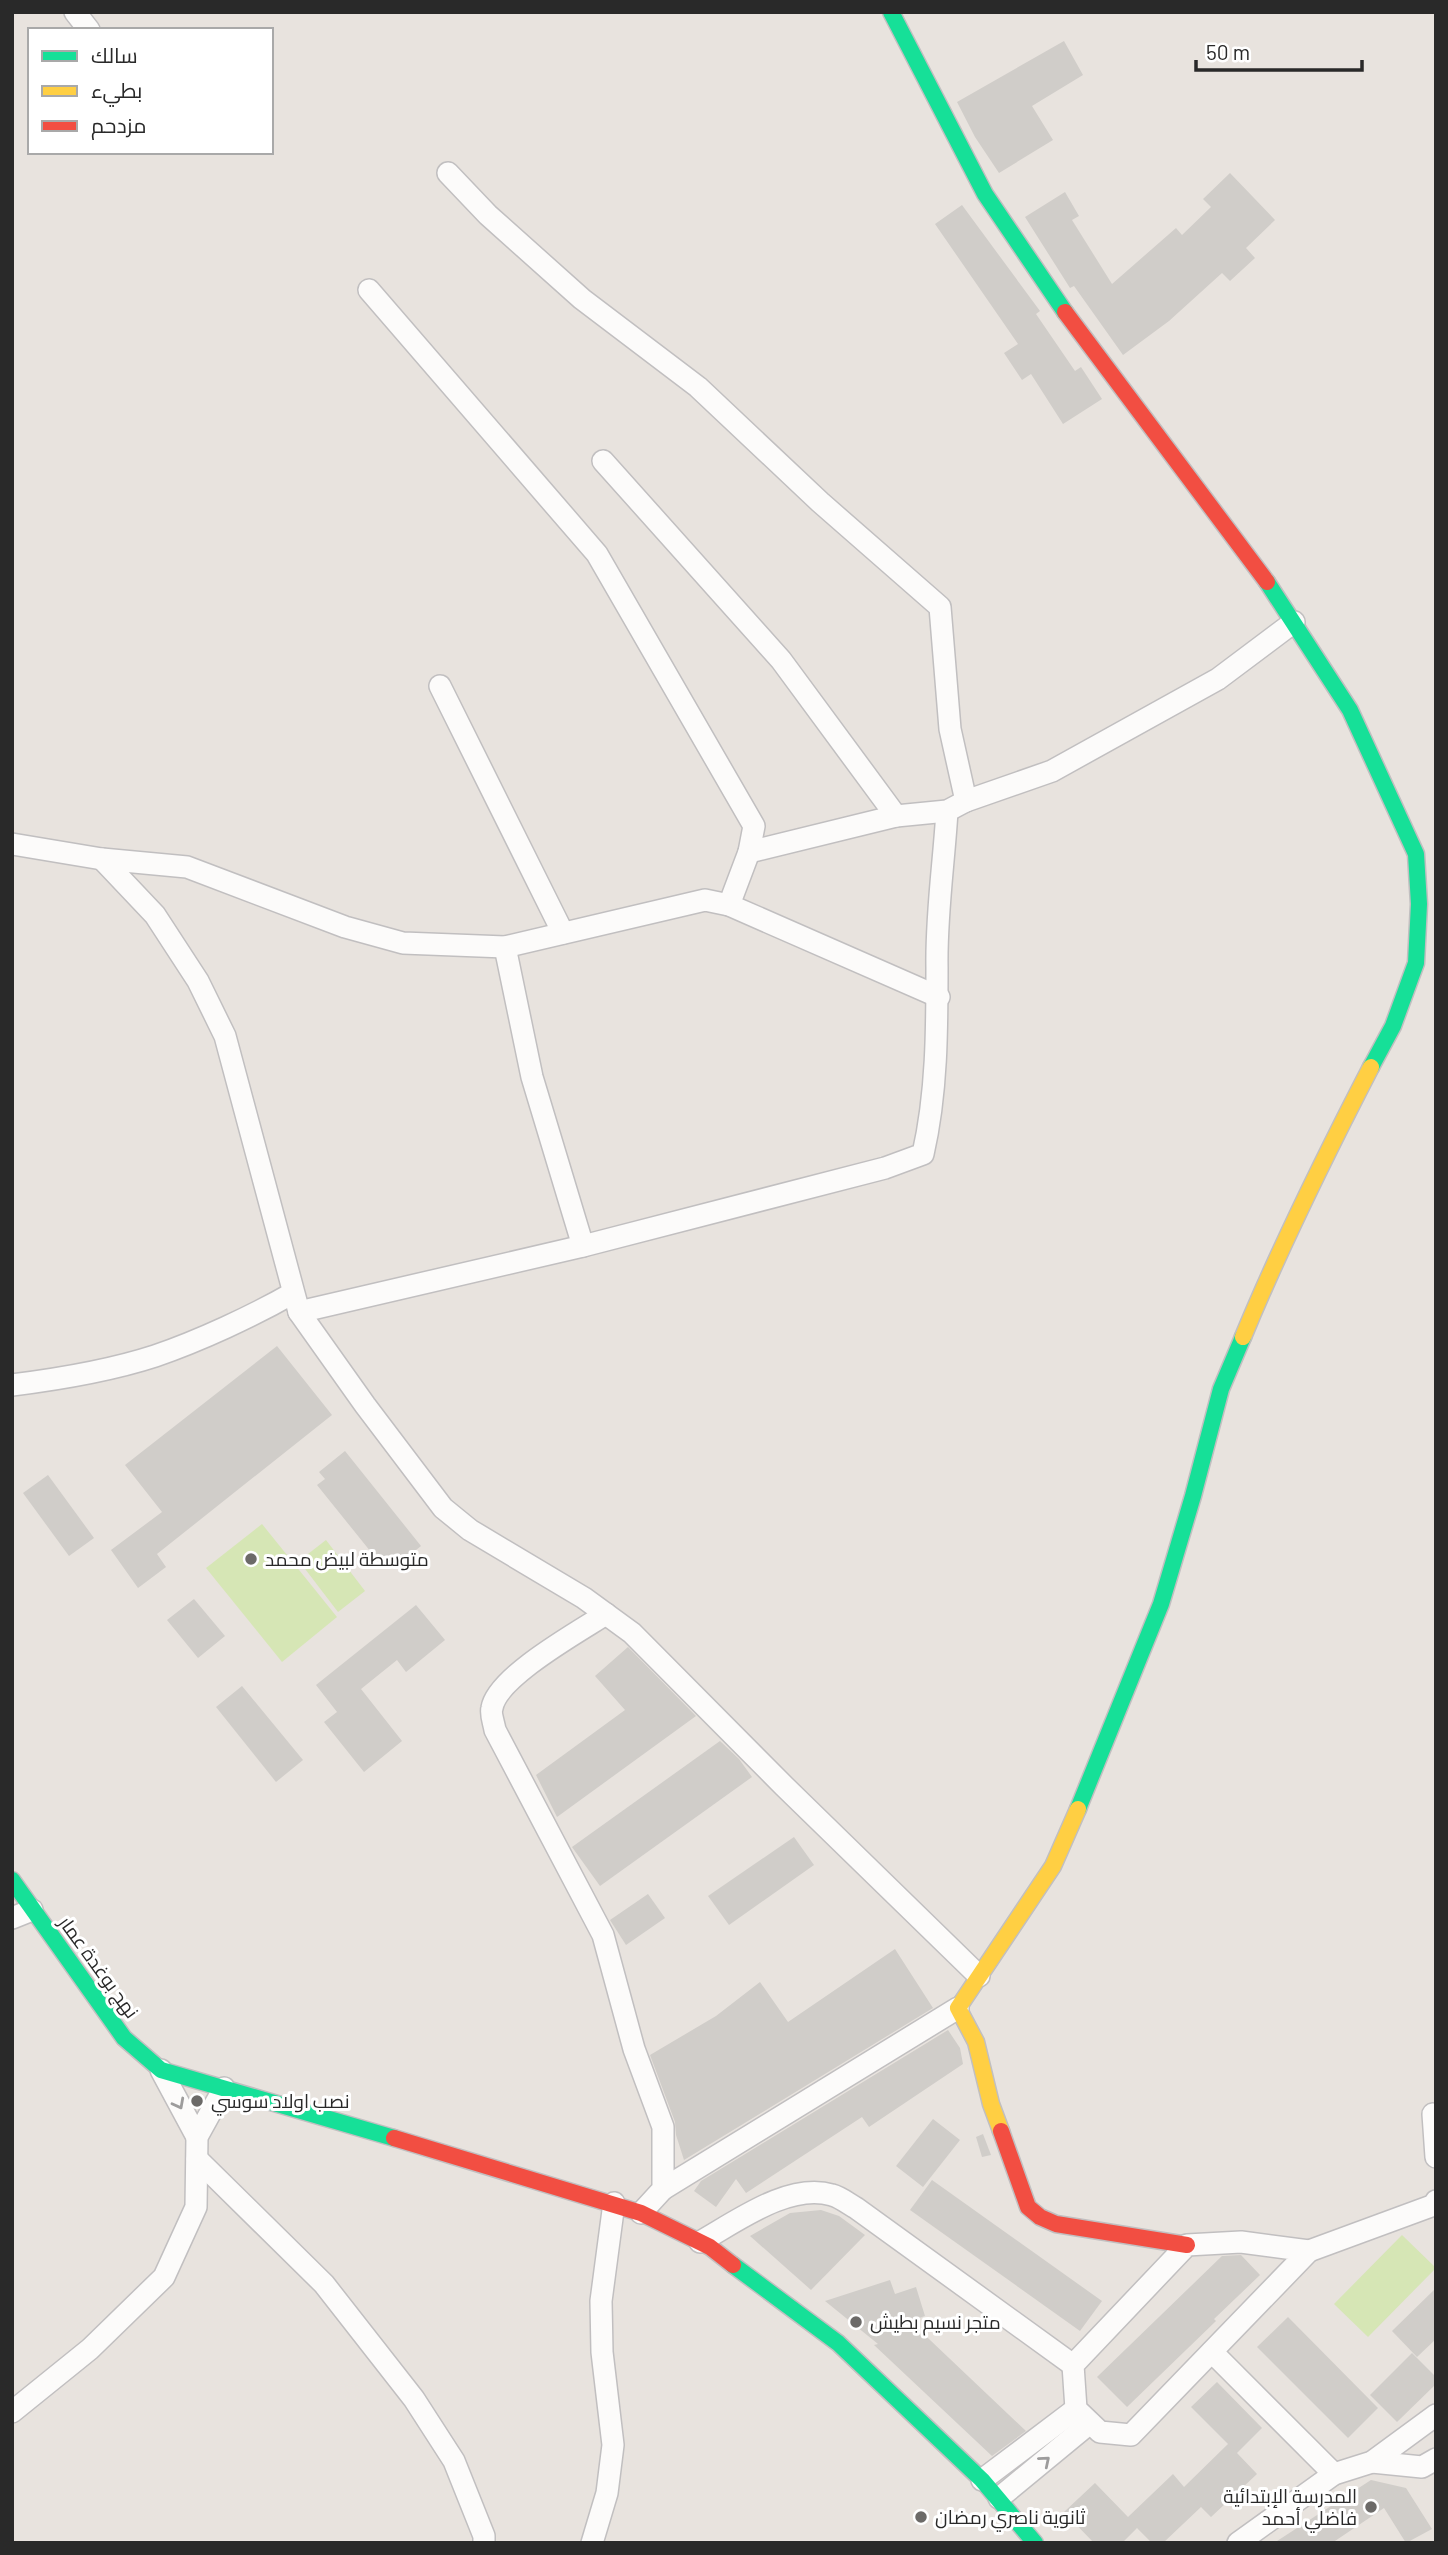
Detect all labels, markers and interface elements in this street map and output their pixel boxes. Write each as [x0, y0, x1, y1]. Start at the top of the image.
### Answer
legend [28, 28, 273, 154]
scale bar [1196, 28, 1362, 72]
text: 50 m [1206, 39, 1250, 64]
text: سالك [91, 42, 138, 67]
text: بطيء [91, 77, 142, 107]
text: مزدحم [91, 112, 146, 140]
place label: متوسطة لبيض محمد [265, 1547, 429, 1571]
marker: متوسطة لبيض محمد [243, 1551, 259, 1567]
street label: نهج بوغدة عمار [52, 1910, 144, 2024]
place label: نصب اولاد سوسي [211, 2089, 350, 2116]
marker: نصب اولاد سوسي [189, 2093, 205, 2109]
one-way arrow [171, 2097, 184, 2109]
place label: متجر نسيم بطيش [870, 2310, 1001, 2336]
marker: متجر نسيم بطيش [848, 2314, 864, 2330]
one-way arrow [1037, 2457, 1050, 2469]
place label: المدرسة الإبتدائية فاضلي أحمد [1223, 2484, 1357, 2533]
marker: المدرسة الإبتدائية فاضلي أحمد [1363, 2499, 1379, 2515]
place label: ثانوية ناصري رمضان [935, 2505, 1085, 2532]
marker: ثانوية ناصري رمضان [913, 2509, 929, 2525]

